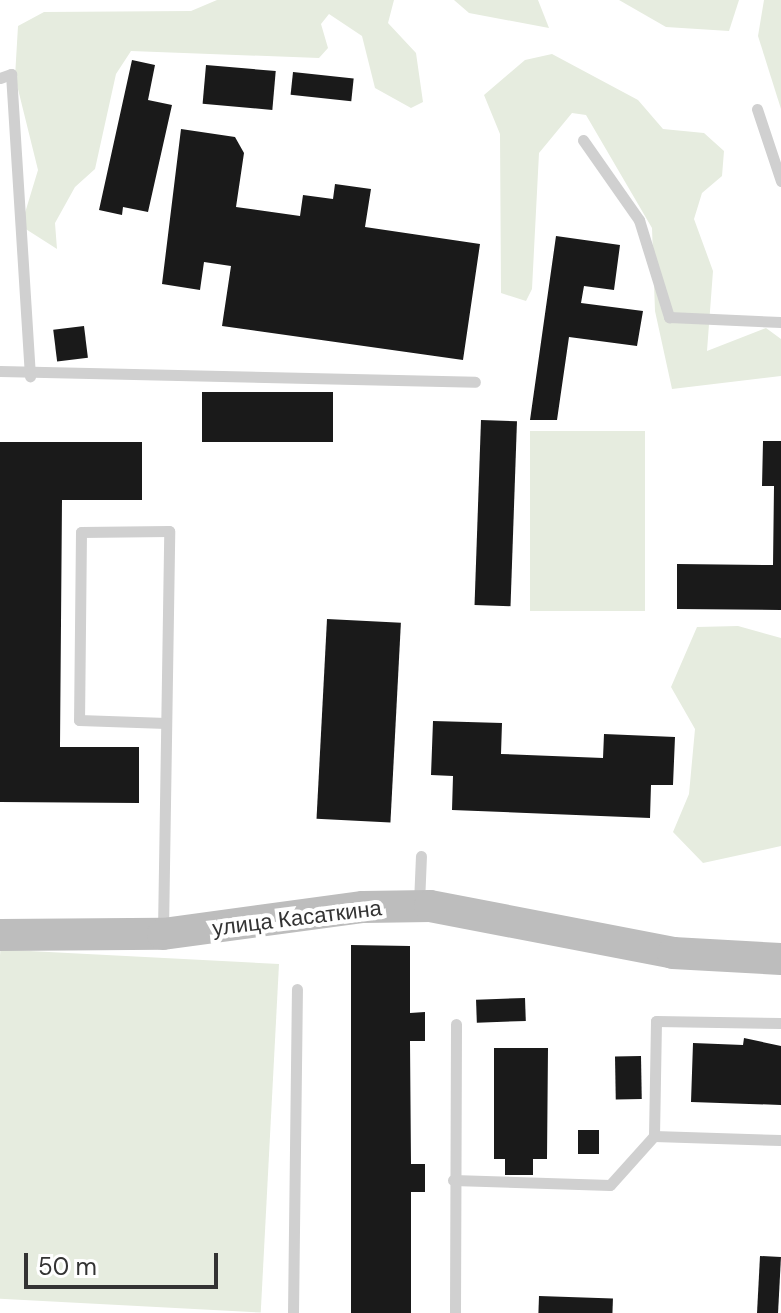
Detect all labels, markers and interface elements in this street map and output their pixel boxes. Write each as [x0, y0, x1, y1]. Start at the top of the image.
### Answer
street label: улица Касаткина [211, 895, 383, 941]
scale bar [28, 1237, 222, 1287]
text: 50 m [38, 1251, 97, 1282]

